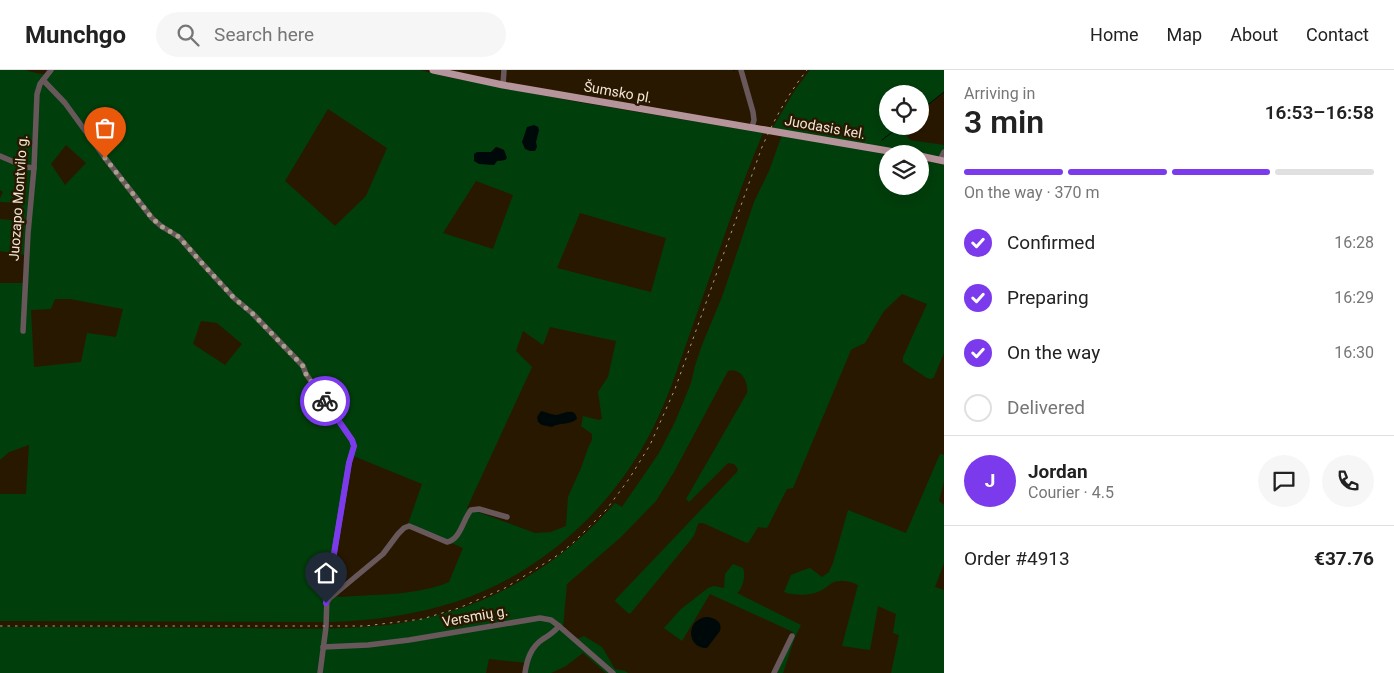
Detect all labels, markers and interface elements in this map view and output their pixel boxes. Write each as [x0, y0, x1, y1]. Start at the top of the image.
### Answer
search box [156, 12, 506, 57]
text: Munchgo [25, 21, 126, 49]
icon: search [174, 21, 202, 49]
text: Search here [214, 23, 314, 46]
text: Home [1090, 24, 1139, 45]
text: Map [1167, 24, 1202, 45]
text: About [1230, 24, 1278, 45]
text: Contact [1306, 24, 1369, 45]
street label: Šumsko pl. [583, 77, 654, 106]
text: Arriving in [964, 84, 1035, 103]
map controls [879, 85, 929, 195]
button: locate [879, 85, 929, 135]
text: 16:53–16:58 [1265, 101, 1374, 124]
text: 3 min [964, 103, 1044, 141]
pin [84, 107, 126, 158]
street label: Juodasis kel. [783, 112, 867, 142]
icon: bag [91, 114, 119, 142]
street label: Juozapo Montvilo g. [6, 134, 30, 262]
button: layers [879, 145, 929, 195]
text: On the way · 370 m [964, 183, 1100, 202]
icon: check [964, 229, 992, 257]
text: Confirmed [1007, 231, 1095, 254]
text: 16:28 [1334, 233, 1374, 252]
icon: check [964, 284, 992, 312]
text: Preparing [1007, 286, 1089, 309]
text: 16:29 [1334, 288, 1374, 307]
icon: check [964, 339, 992, 367]
text: On the way [1007, 341, 1100, 364]
text: 16:30 [1334, 343, 1374, 362]
courier [300, 376, 350, 426]
icon: bike [311, 387, 339, 415]
text: Delivered [1007, 396, 1085, 419]
button: chat [1258, 455, 1310, 507]
button: phone [1322, 455, 1374, 507]
text: Jordan [1028, 460, 1088, 483]
text: J [985, 469, 995, 492]
text: Courier · 4.5 [1028, 483, 1114, 502]
text: Order #4913 [964, 547, 1070, 570]
text: €37.76 [1314, 547, 1374, 570]
pin [305, 552, 347, 603]
icon: home [312, 559, 340, 587]
street label: Versmių g. [441, 602, 509, 630]

